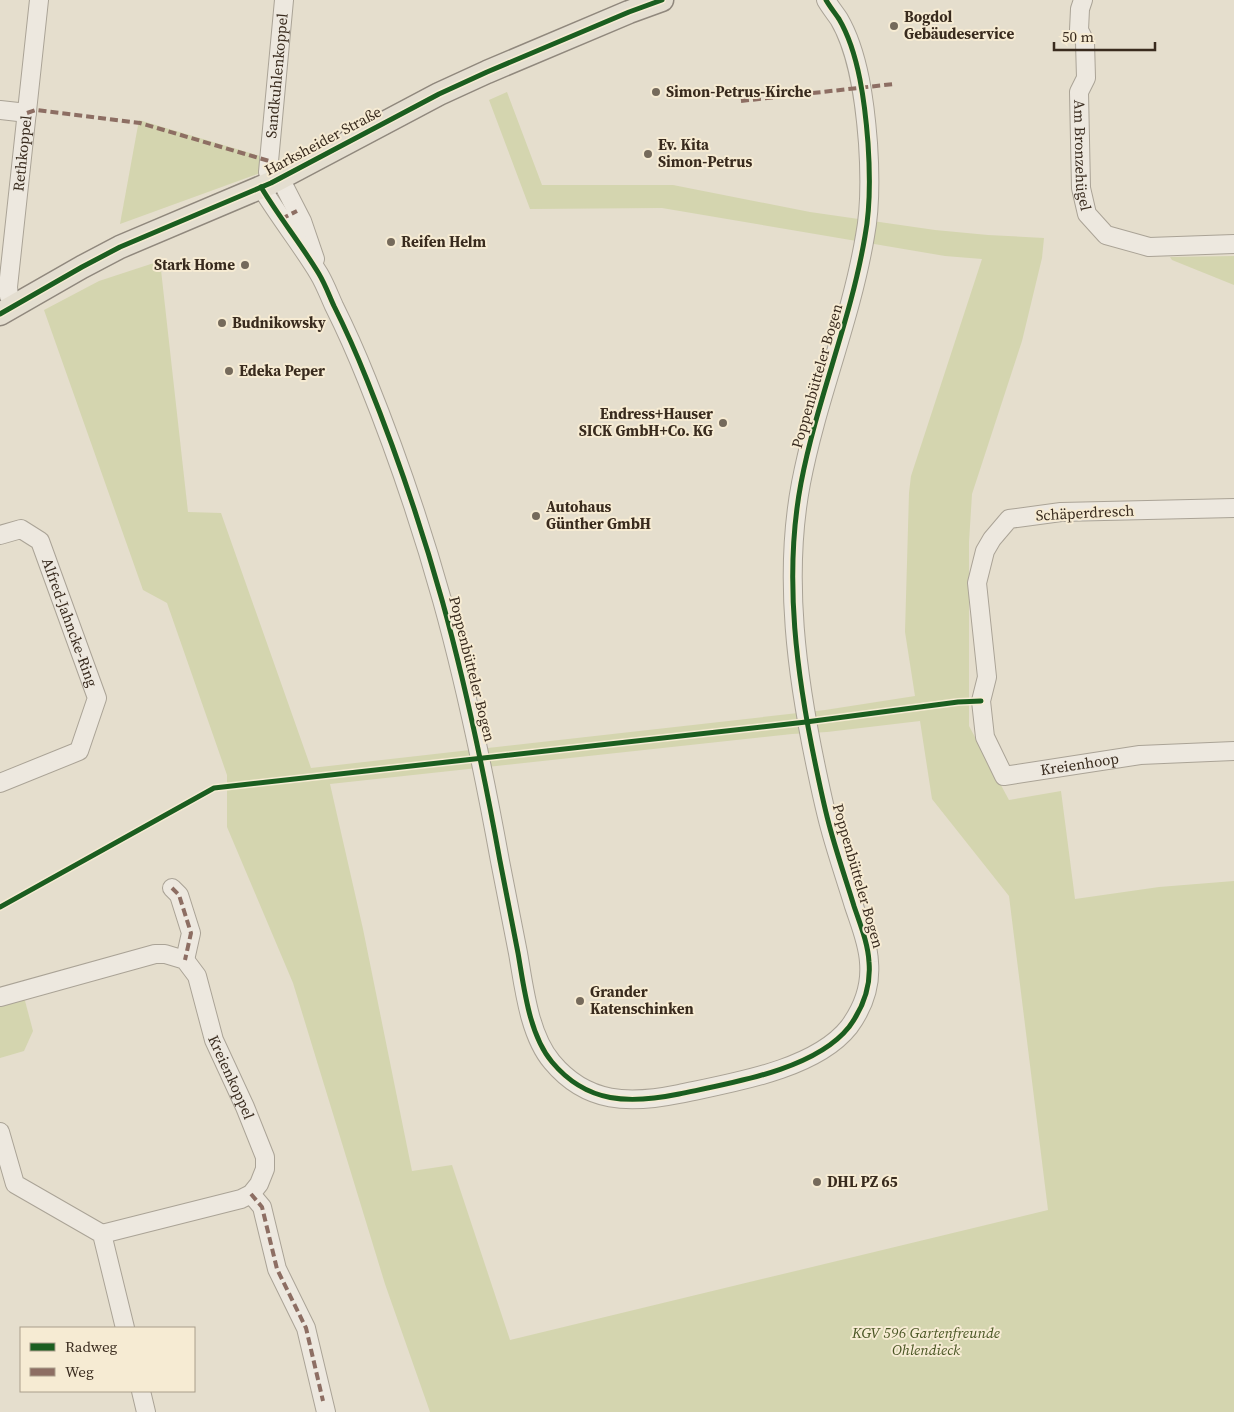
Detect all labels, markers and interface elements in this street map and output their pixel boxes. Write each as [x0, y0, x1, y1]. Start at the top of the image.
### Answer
place label: Bogdol Gebäudeservice [904, 6, 1014, 44]
street label: Sandkuhlenkoppel [260, 12, 293, 139]
marker: Bogdol Gebäudeservice [888, 20, 900, 32]
scale bar [1054, 20, 1155, 52]
text: 50 m [1062, 26, 1094, 47]
place label: Simon-Petrus-Kirche [666, 81, 812, 102]
marker: Simon-Petrus-Kirche [650, 86, 662, 98]
street label: Am Bronzehügel [1069, 99, 1097, 213]
street label: Harksheider Straße [261, 101, 385, 180]
street label: Rethkoppel [7, 114, 37, 193]
place label: Ev. Kita Simon-Petrus [658, 134, 752, 172]
marker: Ev. Kita Simon-Petrus [642, 148, 654, 160]
place label: Reifen Helm [401, 231, 487, 252]
marker: Reifen Helm [385, 236, 397, 248]
place label: Stark Home [154, 254, 235, 275]
marker: Stark Home [239, 259, 251, 271]
street label: Poppenbütteler Bogen [786, 301, 847, 451]
place label: Budnikowsky [232, 312, 326, 333]
marker: Budnikowsky [216, 317, 228, 329]
place label: Edeka Peper [239, 360, 325, 381]
marker: Edeka Peper [223, 365, 235, 377]
place label: Endress+Hauser SICK GmbH+Co. KG [579, 403, 713, 441]
marker: Endress+Hauser SICK GmbH+Co. KG [717, 417, 729, 429]
place label: Autohaus Günther GmbH [546, 496, 651, 534]
street label: Schäperdresch [1035, 499, 1135, 526]
marker: Autohaus Günther GmbH [530, 510, 542, 522]
street label: Alfred-Jahncke-Ring [37, 555, 103, 690]
street label: Poppenbütteler Bogen [444, 594, 501, 744]
street label: Kreienhoop [1039, 747, 1121, 780]
street label: Poppenbütteler Bogen [828, 801, 889, 951]
place label: Grander Katenschinken [590, 981, 694, 1019]
marker: Grander Katenschinken [574, 995, 586, 1007]
street label: Kreienkoppel [203, 1032, 260, 1123]
place label: DHL PZ 65 [827, 1171, 898, 1192]
marker: DHL PZ 65 [811, 1176, 823, 1188]
park label: KGV 596 Gartenfreunde Ohlendieck [851, 1322, 1000, 1360]
legend [20, 1327, 195, 1392]
text: Radweg [65, 1336, 118, 1357]
text: Weg [65, 1361, 94, 1382]

